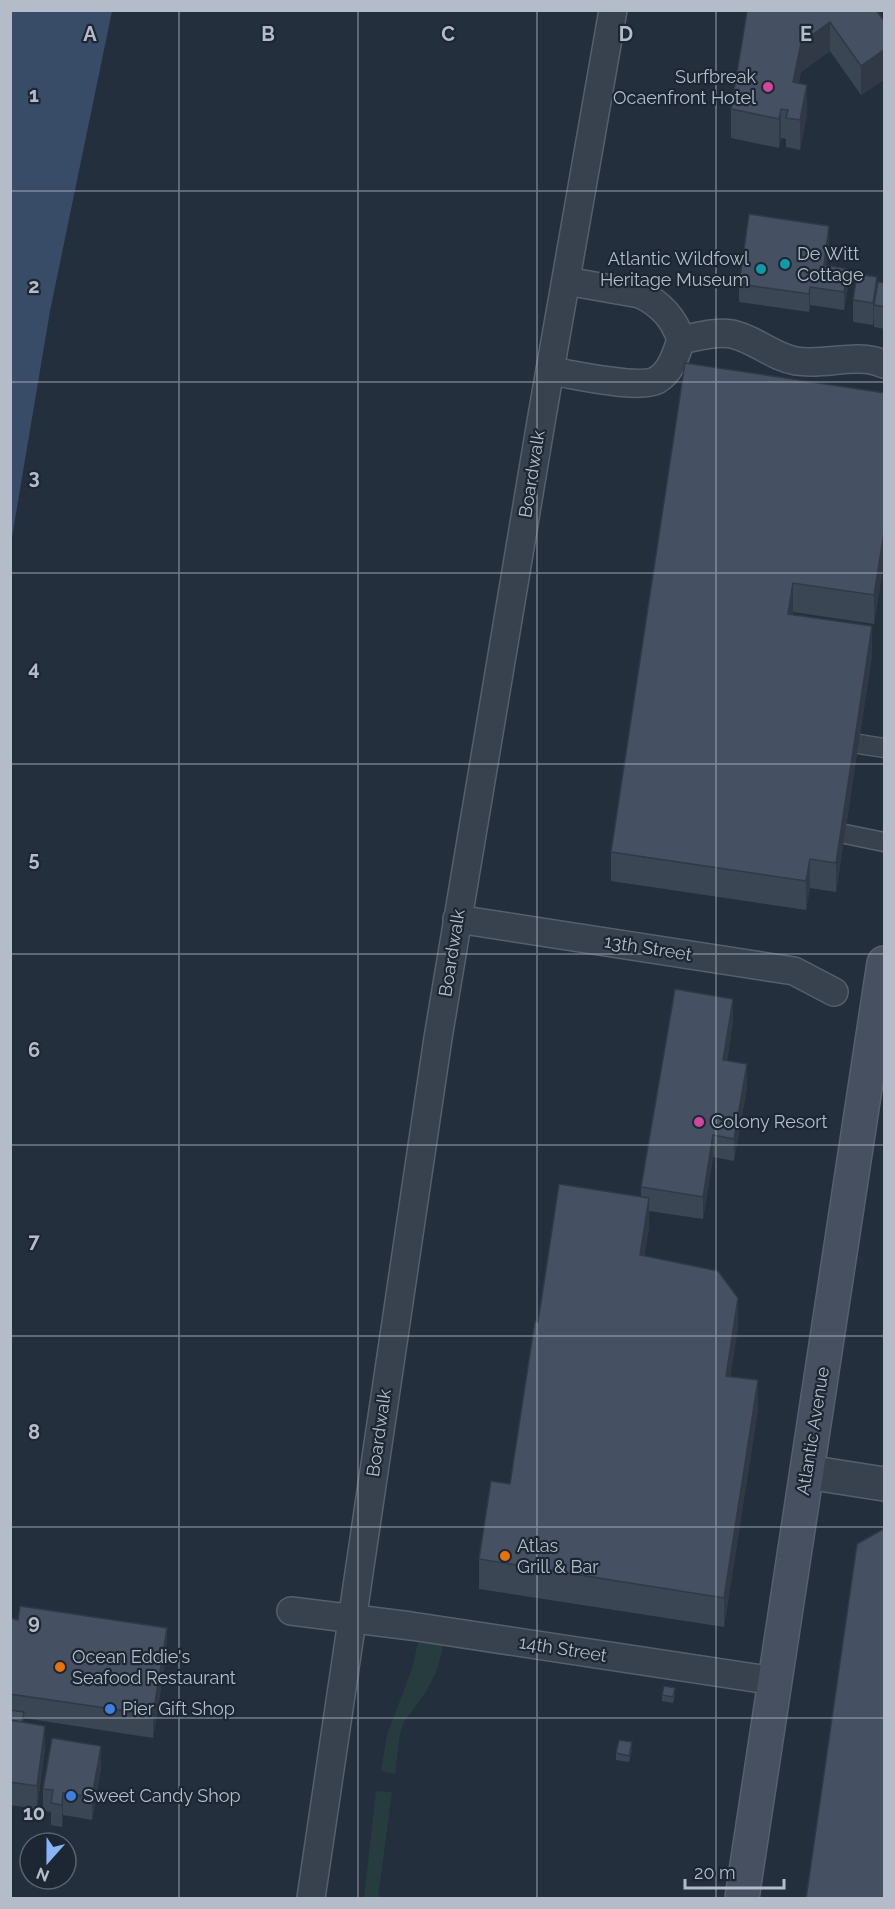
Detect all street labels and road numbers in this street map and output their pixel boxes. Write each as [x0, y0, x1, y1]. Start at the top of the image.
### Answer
street label: Boardwalk [514, 428, 549, 519]
street label: Boardwalk [434, 907, 469, 998]
street label: 13th Street [603, 930, 693, 965]
street label: Atlantic Avenue [792, 1365, 833, 1497]
street label: Boardwalk [362, 1387, 395, 1478]
street label: 14th Street [518, 1631, 608, 1666]

